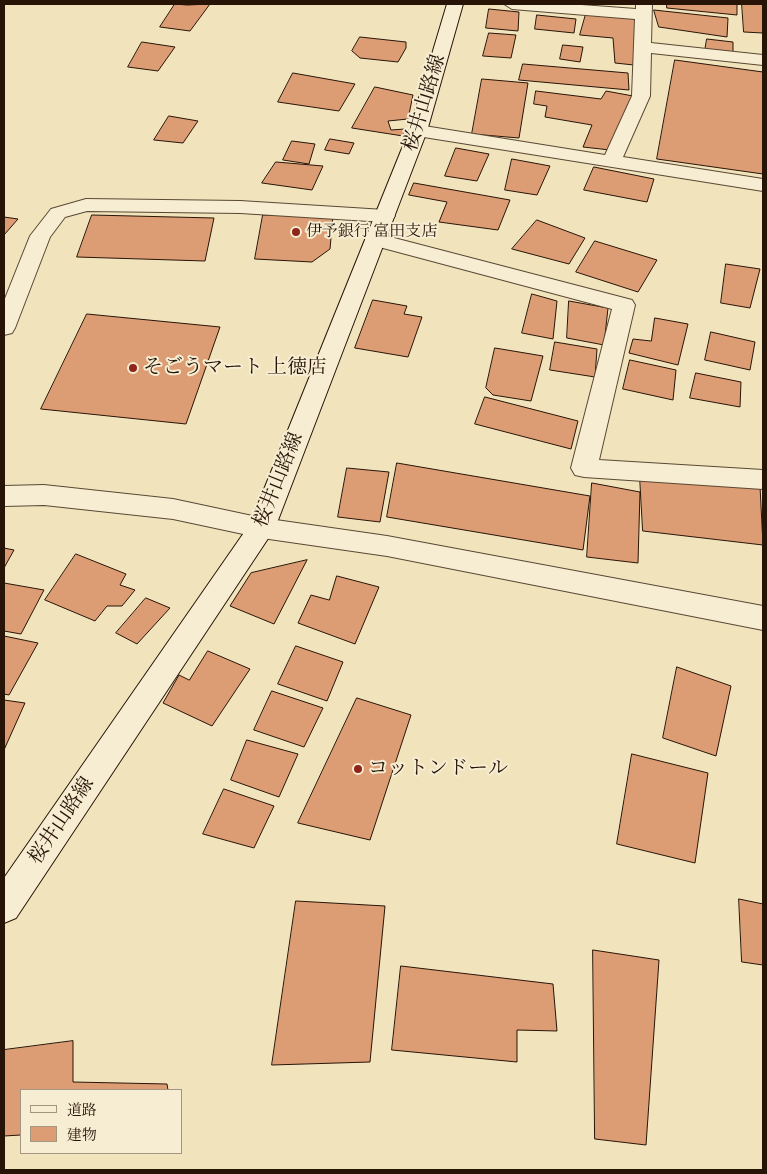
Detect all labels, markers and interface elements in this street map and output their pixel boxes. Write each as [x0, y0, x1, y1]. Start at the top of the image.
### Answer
street label: 桜井山路線 [399, 52, 451, 154]
place label: 伊予銀行 富田支店 [306, 222, 437, 242]
marker: 伊予銀行 富田支店 [290, 226, 302, 238]
place label: そごうマート 上徳店 [143, 356, 327, 380]
marker: そごうマート 上徳店 [127, 362, 139, 374]
street label: 桜井山路線 [249, 429, 309, 531]
place label: コットンドール [368, 757, 508, 781]
marker: コットンドール [352, 763, 364, 775]
street label: 桜井山路線 [24, 773, 100, 869]
legend [20, 1089, 182, 1154]
text: 道路 [67, 1100, 97, 1120]
text: 建物 [67, 1125, 97, 1145]

